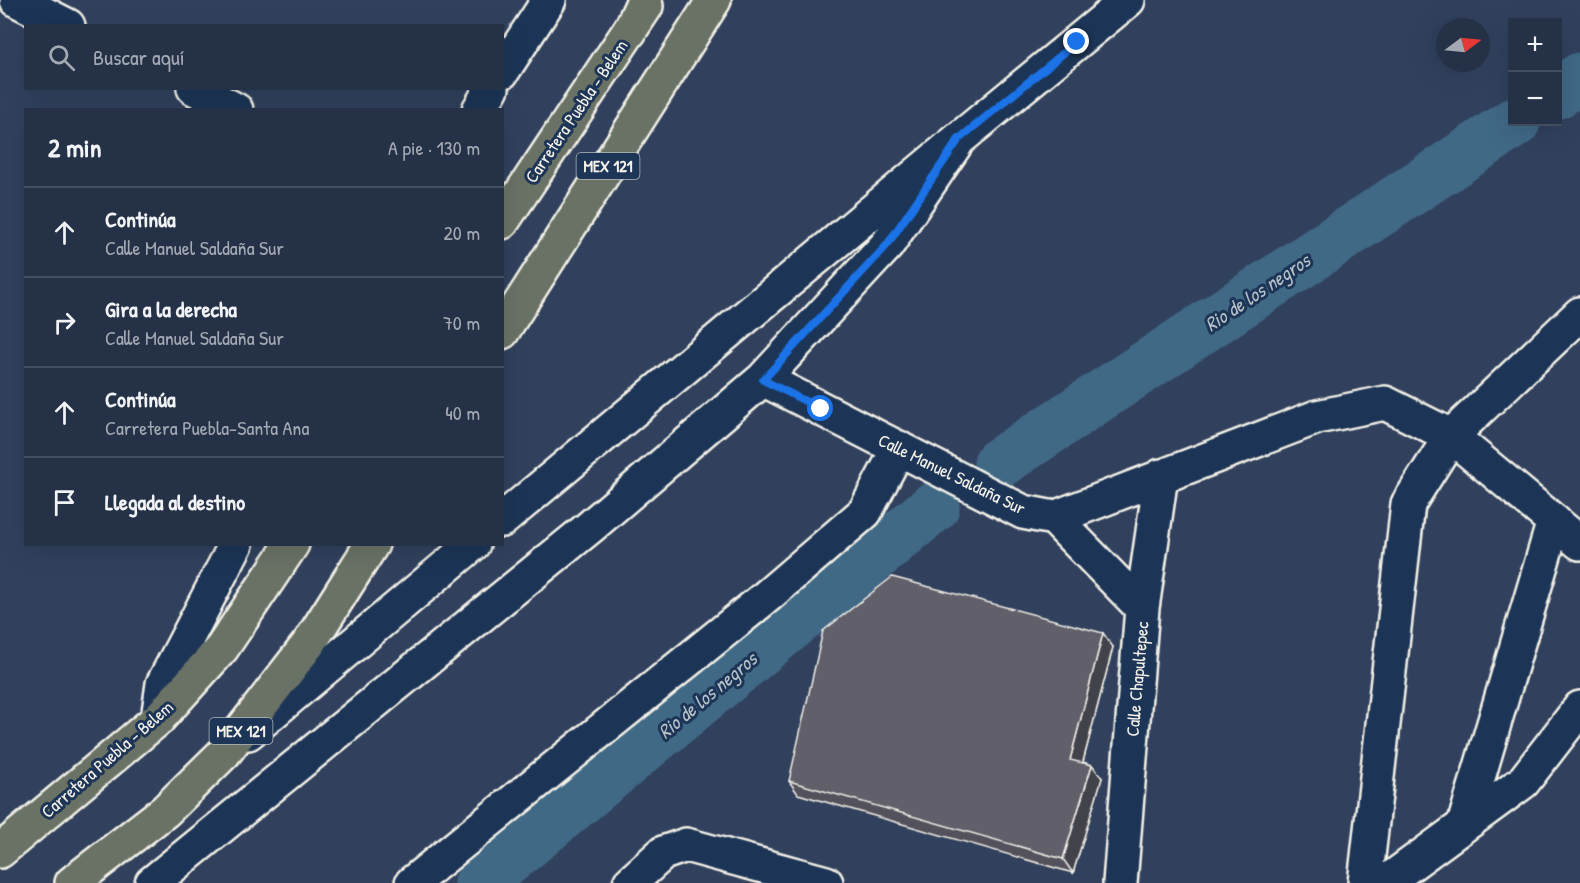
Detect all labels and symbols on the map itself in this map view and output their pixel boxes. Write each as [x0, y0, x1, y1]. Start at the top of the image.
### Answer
north arrow [1436, 18, 1490, 72]
route end [1063, 28, 1089, 54]
street label: Carretera Puebla - Belem [519, 34, 633, 188]
road number: MEX 121 [576, 153, 640, 179]
water label: Rio de los negros [1199, 246, 1317, 338]
route start [807, 395, 833, 421]
street label: Calle Manuel Saldaña Sur [874, 427, 1030, 521]
street label: Calle Chapultepec [1120, 620, 1154, 738]
water label: Rio de los negros [652, 644, 765, 745]
street label: Carretera Puebla - Belem [35, 695, 179, 823]
road number: MEX 121 [210, 718, 272, 744]

